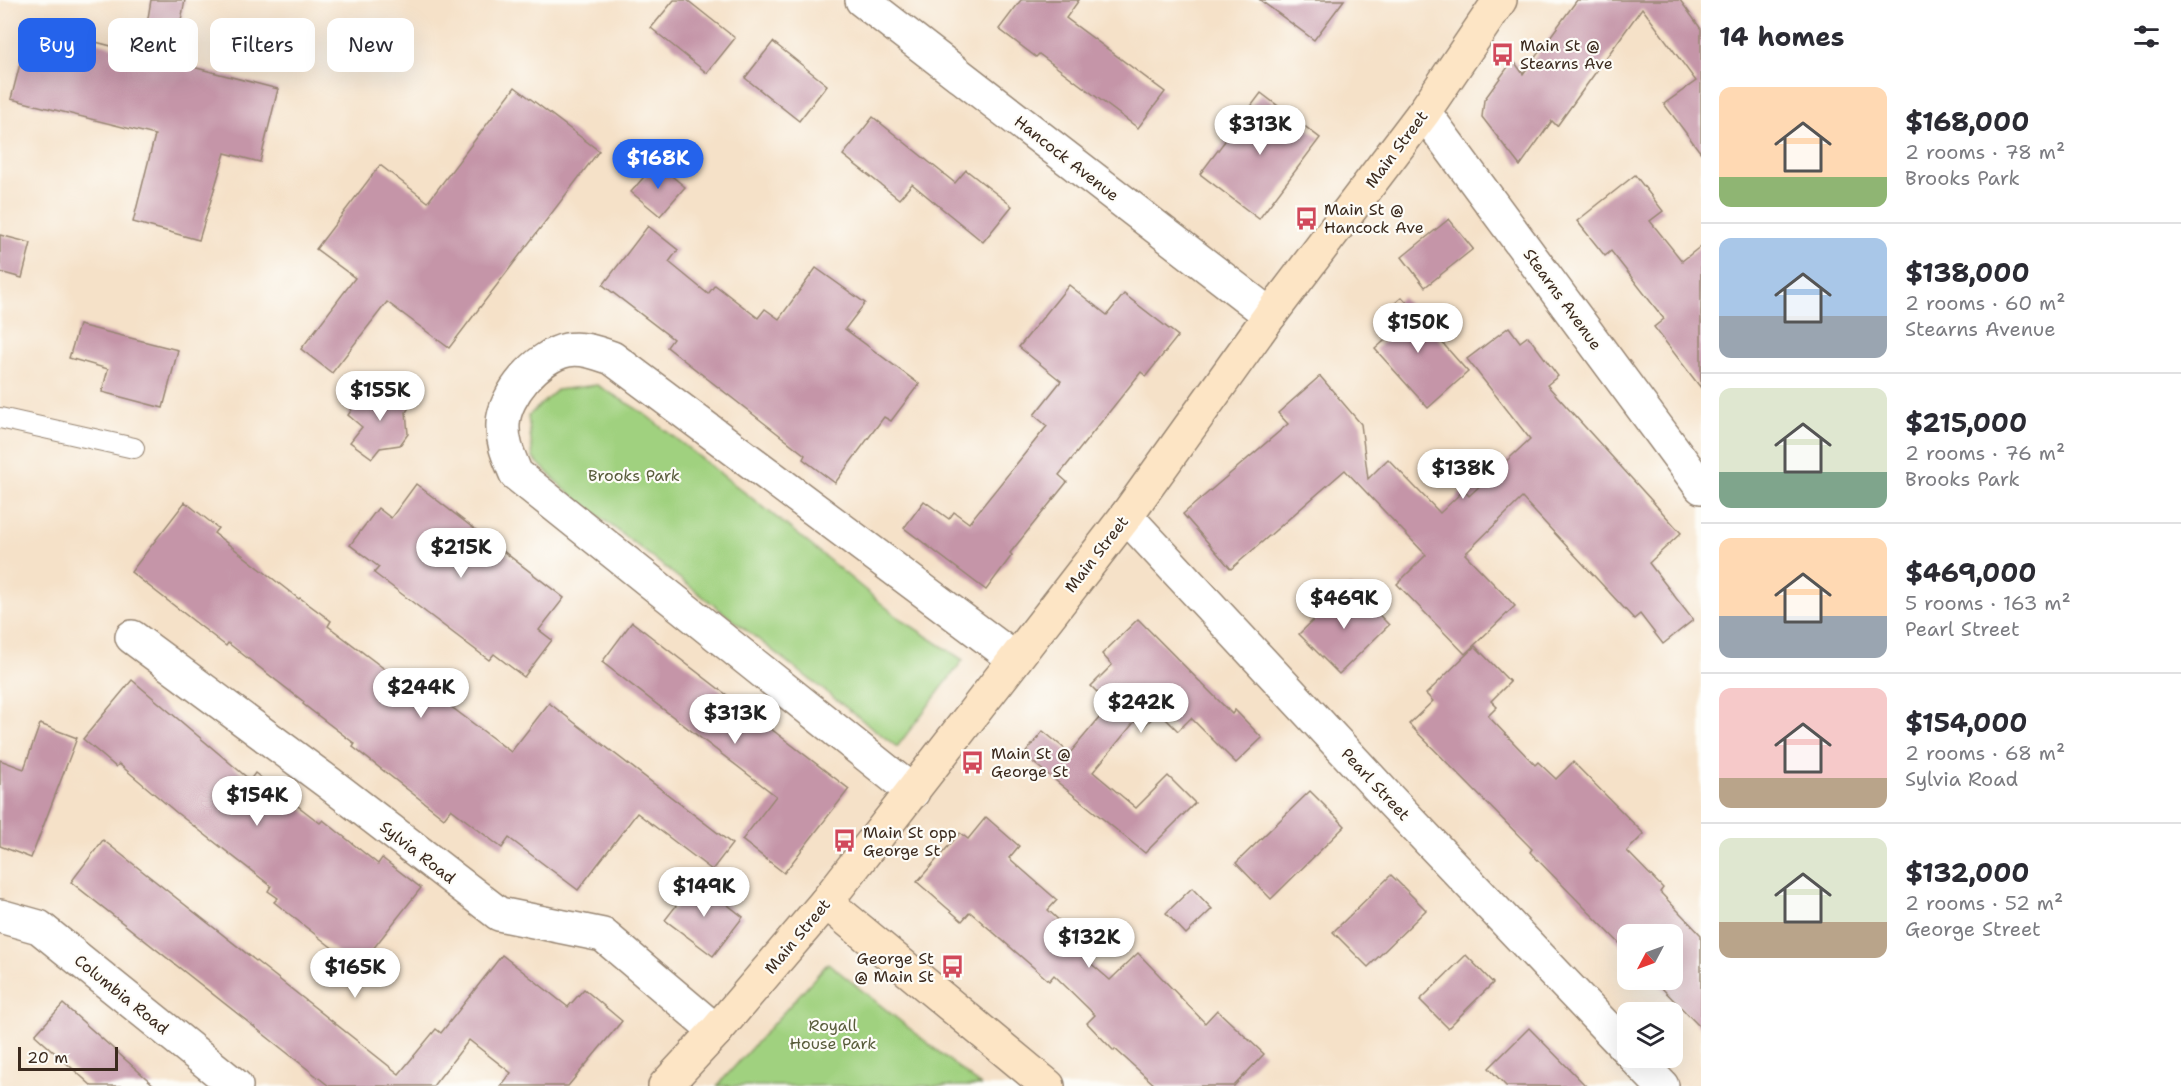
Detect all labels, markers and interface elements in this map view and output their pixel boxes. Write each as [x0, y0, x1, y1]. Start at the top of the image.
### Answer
chip: Buy [18, 18, 96, 72]
chip: Rent [108, 18, 198, 72]
chip: Filters [210, 18, 315, 72]
chip: New [327, 18, 414, 72]
text: 14 homes [1719, 19, 1845, 54]
icon: filters [2130, 20, 2163, 53]
place label: Main St @ Stearns Ave [1520, 35, 1613, 74]
bus stop icon: Main St @ Stearns Ave [1489, 41, 1515, 67]
text: $168,000 [1905, 104, 2029, 139]
pin: $313K [1218, 105, 1302, 156]
street label: Main Street [1360, 106, 1432, 192]
street label: Hancock Avenue [1010, 111, 1123, 206]
text: $313K [1228, 111, 1292, 137]
icon: home [1767, 111, 1839, 183]
pin: $168K [616, 139, 700, 190]
text: 2 rooms · 78 m² [1905, 139, 2065, 165]
text: $168K [626, 145, 690, 171]
text: Brooks Park [1905, 165, 2020, 191]
place label: Main St @ Hancock Ave [1324, 199, 1424, 238]
bus stop icon: Main St @ Hancock Ave [1293, 205, 1319, 231]
street label: Stearns Avenue [1519, 244, 1606, 354]
text: $138,000 [1905, 255, 2030, 290]
icon: home [1767, 262, 1839, 334]
text: 2 rooms · 60 m² [1905, 290, 2065, 316]
pin: $150K [1376, 303, 1460, 354]
text: $150K [1387, 309, 1449, 335]
text: Stearns Avenue [1905, 316, 2056, 342]
pin: $155K [338, 371, 422, 422]
text: $155K [350, 377, 410, 403]
text: $215,000 [1905, 405, 2027, 440]
icon: home [1767, 412, 1839, 484]
text: 2 rooms · 76 m² [1905, 440, 2065, 466]
pin: $138K [1421, 449, 1505, 500]
text: $138K [1431, 455, 1495, 481]
park label: Brooks Park [588, 465, 680, 486]
text: Brooks Park [1905, 466, 2020, 492]
street label: Main Street [1060, 512, 1133, 597]
pin: $215K [419, 528, 503, 579]
text: $215K [430, 534, 492, 560]
text: $469,000 [1905, 555, 2037, 590]
icon: home [1767, 562, 1839, 634]
pin: $469K [1302, 579, 1386, 630]
text: $469K [1310, 585, 1378, 611]
text: 5 rooms · 163 m² [1905, 590, 2071, 616]
text: Pearl Street [1905, 616, 2020, 642]
pin: $244K [379, 668, 463, 719]
text: $244K [387, 674, 455, 700]
pin: $242K [1099, 683, 1183, 734]
text: $242K [1107, 689, 1175, 715]
pin: $313K [693, 694, 777, 745]
text: $313K [703, 700, 767, 726]
text: $154,000 [1905, 705, 2028, 740]
icon: home [1767, 712, 1839, 784]
text: 2 rooms · 68 m² [1905, 740, 2065, 766]
place label: Main St @ George St [991, 743, 1071, 782]
street label: Pearl Street [1337, 744, 1415, 825]
bus stop icon: Main St @ George St [960, 749, 986, 775]
text: Sylvia Road [1905, 766, 2018, 792]
pin: $154K [215, 776, 299, 827]
text: $154K [226, 782, 288, 808]
street label: Sylvia Road [376, 816, 460, 889]
place label: Main St opp George St [863, 822, 957, 861]
bus stop icon: Main St opp George St [832, 828, 858, 854]
text: $132,000 [1905, 855, 2030, 890]
icon: home [1767, 862, 1839, 934]
pin: $149K [662, 867, 746, 918]
text: $149K [673, 873, 735, 899]
text: 2 rooms · 52 m² [1905, 890, 2063, 916]
street label: Main Street [760, 894, 835, 978]
text: George Street [1905, 916, 2041, 942]
pin: $132K [1047, 918, 1131, 969]
text: $132K [1058, 924, 1120, 950]
north arrow [1617, 924, 1683, 990]
map controls [1617, 924, 1683, 1068]
pin: $165K [313, 948, 397, 999]
place label: George St @ Main St [854, 948, 934, 987]
street label: Columbia Road [70, 950, 173, 1039]
text: $165K [324, 954, 386, 980]
bus stop icon: George St @ Main St [939, 954, 965, 980]
button: layers [1617, 1002, 1683, 1068]
park label: Royall House Park [790, 1015, 876, 1054]
scale bar [18, 1044, 118, 1072]
text: 20 m [27, 1047, 68, 1068]

